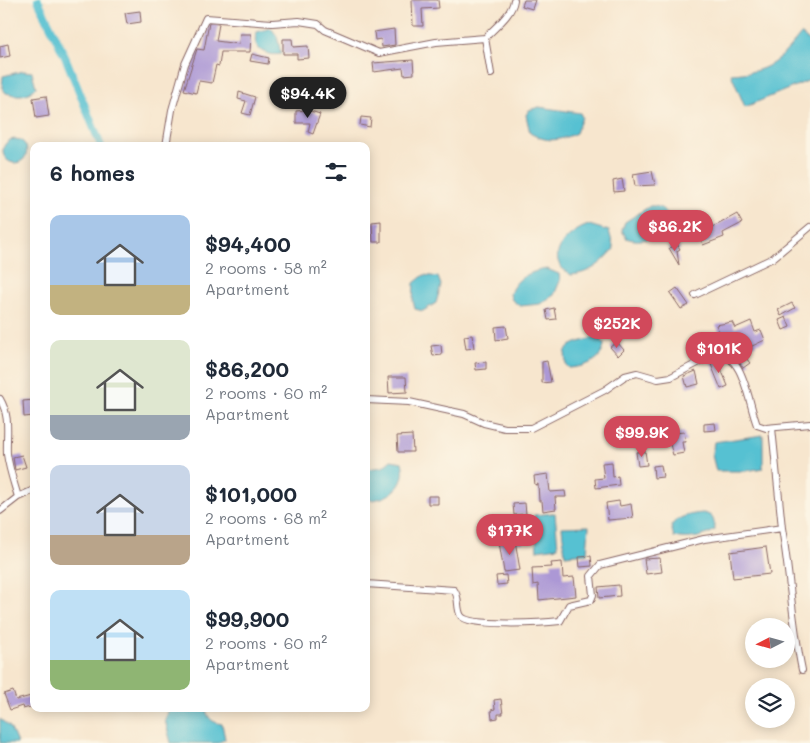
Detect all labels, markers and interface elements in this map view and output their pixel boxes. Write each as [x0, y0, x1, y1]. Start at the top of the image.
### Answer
pin: $94.4K [267, 76, 349, 119]
text: $94.4K [280, 82, 336, 103]
icon: filters [322, 158, 350, 186]
text: 6 homes [50, 159, 135, 186]
pin: $86.2K [634, 210, 716, 252]
text: $86.2K [648, 215, 702, 236]
text: $94,400 [205, 230, 291, 257]
icon: home [90, 235, 150, 295]
text: 2 rooms · 58 m² [205, 257, 327, 278]
text: Apartment [205, 278, 290, 299]
pin: $252K [582, 306, 652, 349]
text: $252K [593, 312, 641, 333]
pin: $101K [684, 332, 754, 374]
text: $101K [697, 337, 741, 358]
text: $86,200 [205, 355, 289, 382]
icon: home [90, 360, 150, 420]
text: 2 rooms · 60 m² [205, 382, 327, 403]
text: Apartment [205, 403, 290, 424]
pin: $99.9K [601, 416, 683, 458]
text: $99.9K [615, 421, 669, 442]
text: $101,000 [205, 480, 297, 507]
icon: home [90, 485, 150, 545]
text: 2 rooms · 68 m² [205, 507, 327, 528]
pin: $177K [475, 514, 545, 556]
text: $177K [487, 519, 533, 540]
text: Apartment [205, 528, 290, 549]
text: $99,900 [205, 605, 289, 632]
icon: home [90, 610, 150, 670]
north arrow [745, 618, 795, 668]
map controls [745, 618, 795, 728]
text: 2 rooms · 60 m² [205, 632, 327, 653]
text: Apartment [205, 653, 290, 674]
button: layers [745, 678, 795, 728]

